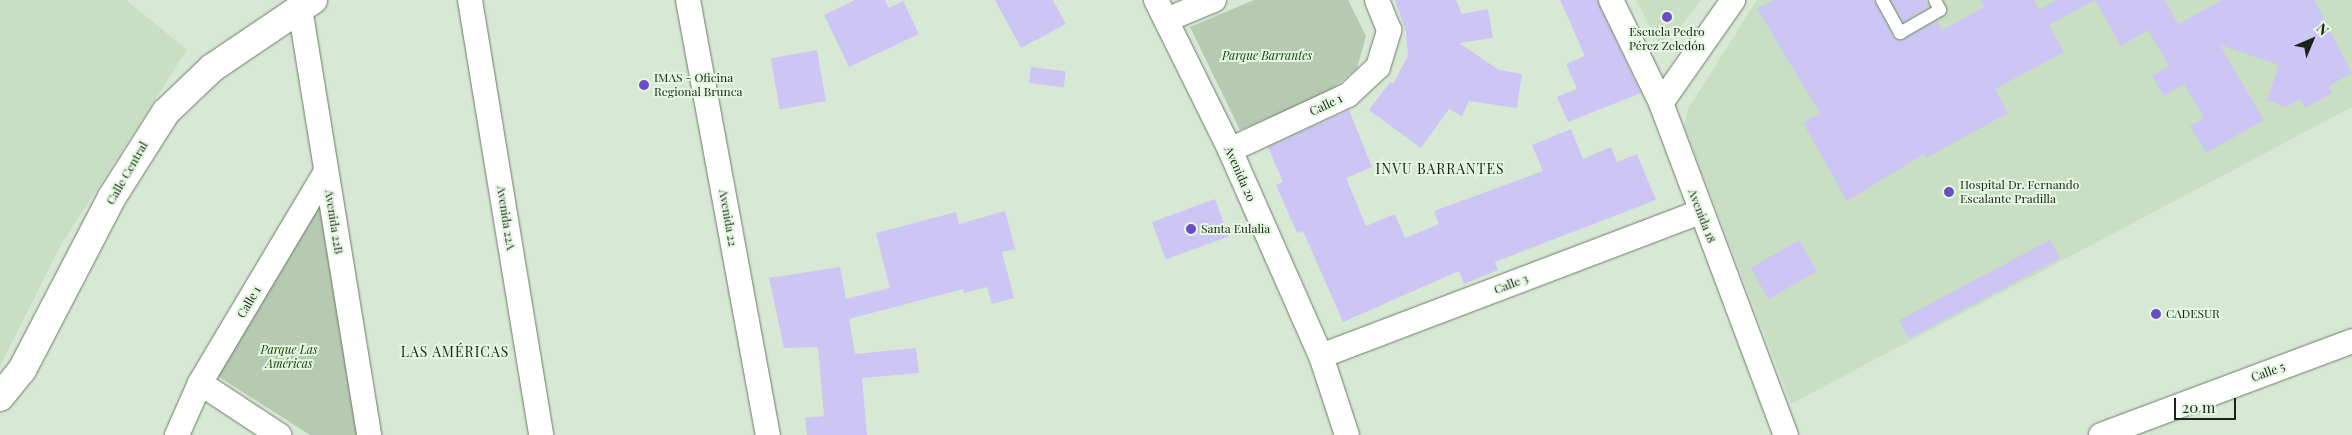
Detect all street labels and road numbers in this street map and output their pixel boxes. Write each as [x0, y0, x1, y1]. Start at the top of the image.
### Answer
street label: Calle 1 [1307, 91, 1345, 119]
street label: Calle Central [103, 139, 151, 207]
street label: Avenida 20 [1221, 144, 1259, 204]
street label: Avenida 22A [494, 185, 518, 251]
street label: Avenida 18 [1685, 187, 1719, 245]
street label: Avenida 22 [716, 188, 740, 248]
street label: Avenida 22B [322, 189, 346, 255]
street label: Calle 3 [1492, 271, 1530, 297]
street label: Calle 1 [234, 284, 264, 320]
street label: Calle 5 [2249, 359, 2287, 385]

